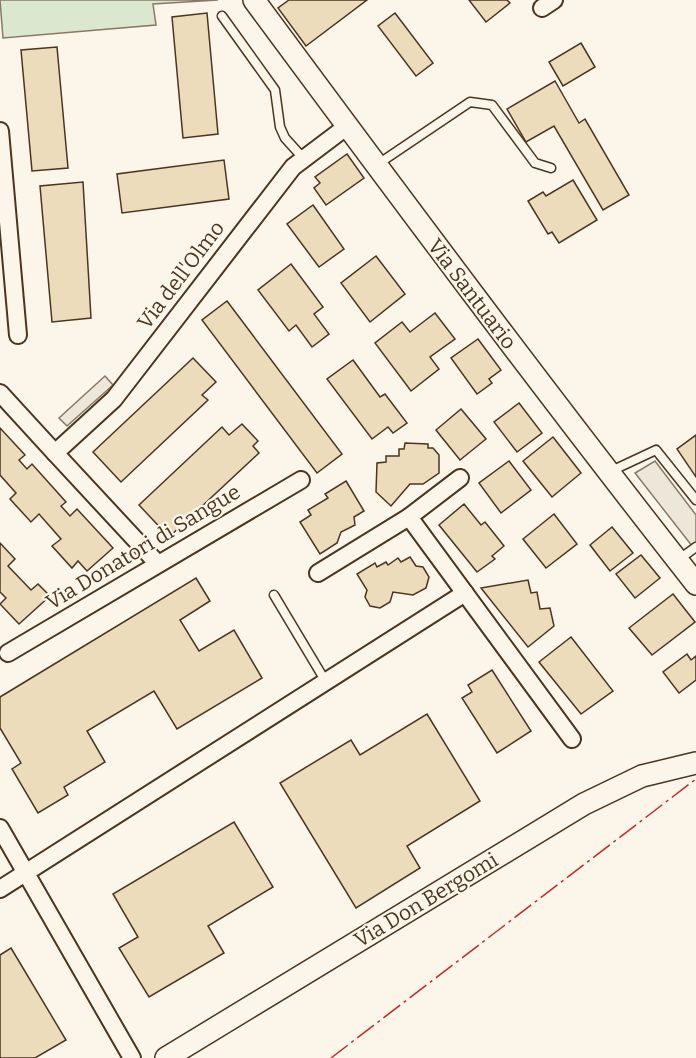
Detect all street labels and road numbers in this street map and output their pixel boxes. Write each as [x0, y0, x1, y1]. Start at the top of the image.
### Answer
street label: Via dell'Olmo [132, 216, 230, 334]
street label: Via Santuario [422, 234, 522, 354]
street label: Via Donatori di Sangue [41, 479, 245, 615]
street label: Via Don Bergomi [349, 847, 503, 953]

